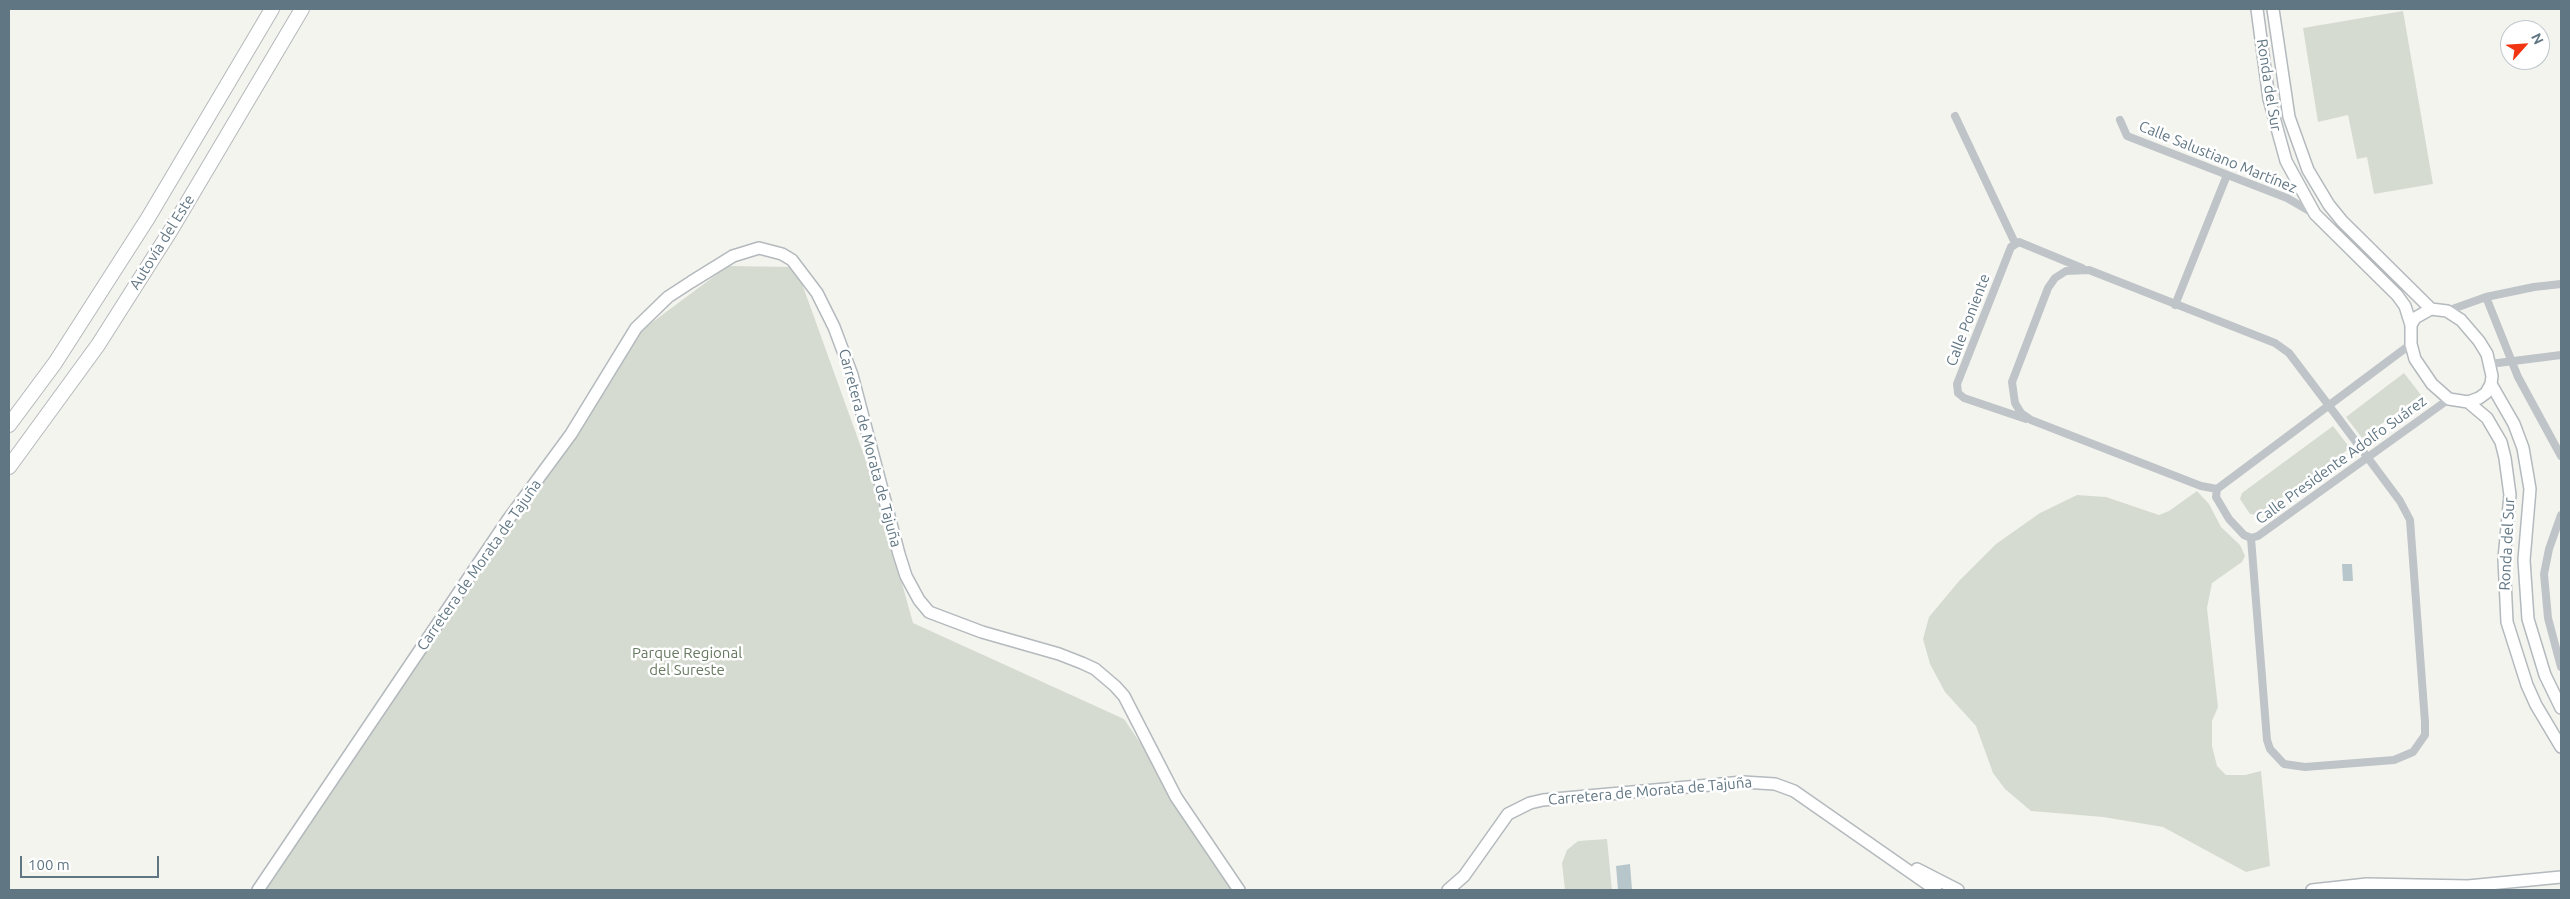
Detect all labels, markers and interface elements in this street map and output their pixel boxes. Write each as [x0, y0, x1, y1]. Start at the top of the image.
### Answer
north arrow [2500, 20, 2550, 70]
text: N [2528, 31, 2547, 47]
street label: Ronda del Sur [2253, 38, 2285, 132]
street label: Calle Salustiano Martínez [2136, 117, 2300, 197]
street label: Autovía del Este [126, 191, 198, 293]
street label: Calle Poniente [1942, 271, 1994, 369]
street label: Carretera de Morata de Tajuña [835, 347, 905, 549]
street label: Calle Presidente Adolfo Suárez [2252, 392, 2430, 528]
street label: Carretera de Morata de Tajuña [413, 476, 545, 654]
street label: Ronda del Sur [2496, 497, 2518, 591]
park label: Parque Regional del Sureste [632, 644, 742, 679]
street label: Carretera de Morata de Tajuña [1547, 773, 1753, 809]
scale bar [22, 846, 161, 878]
text: 100 m [28, 856, 70, 873]

